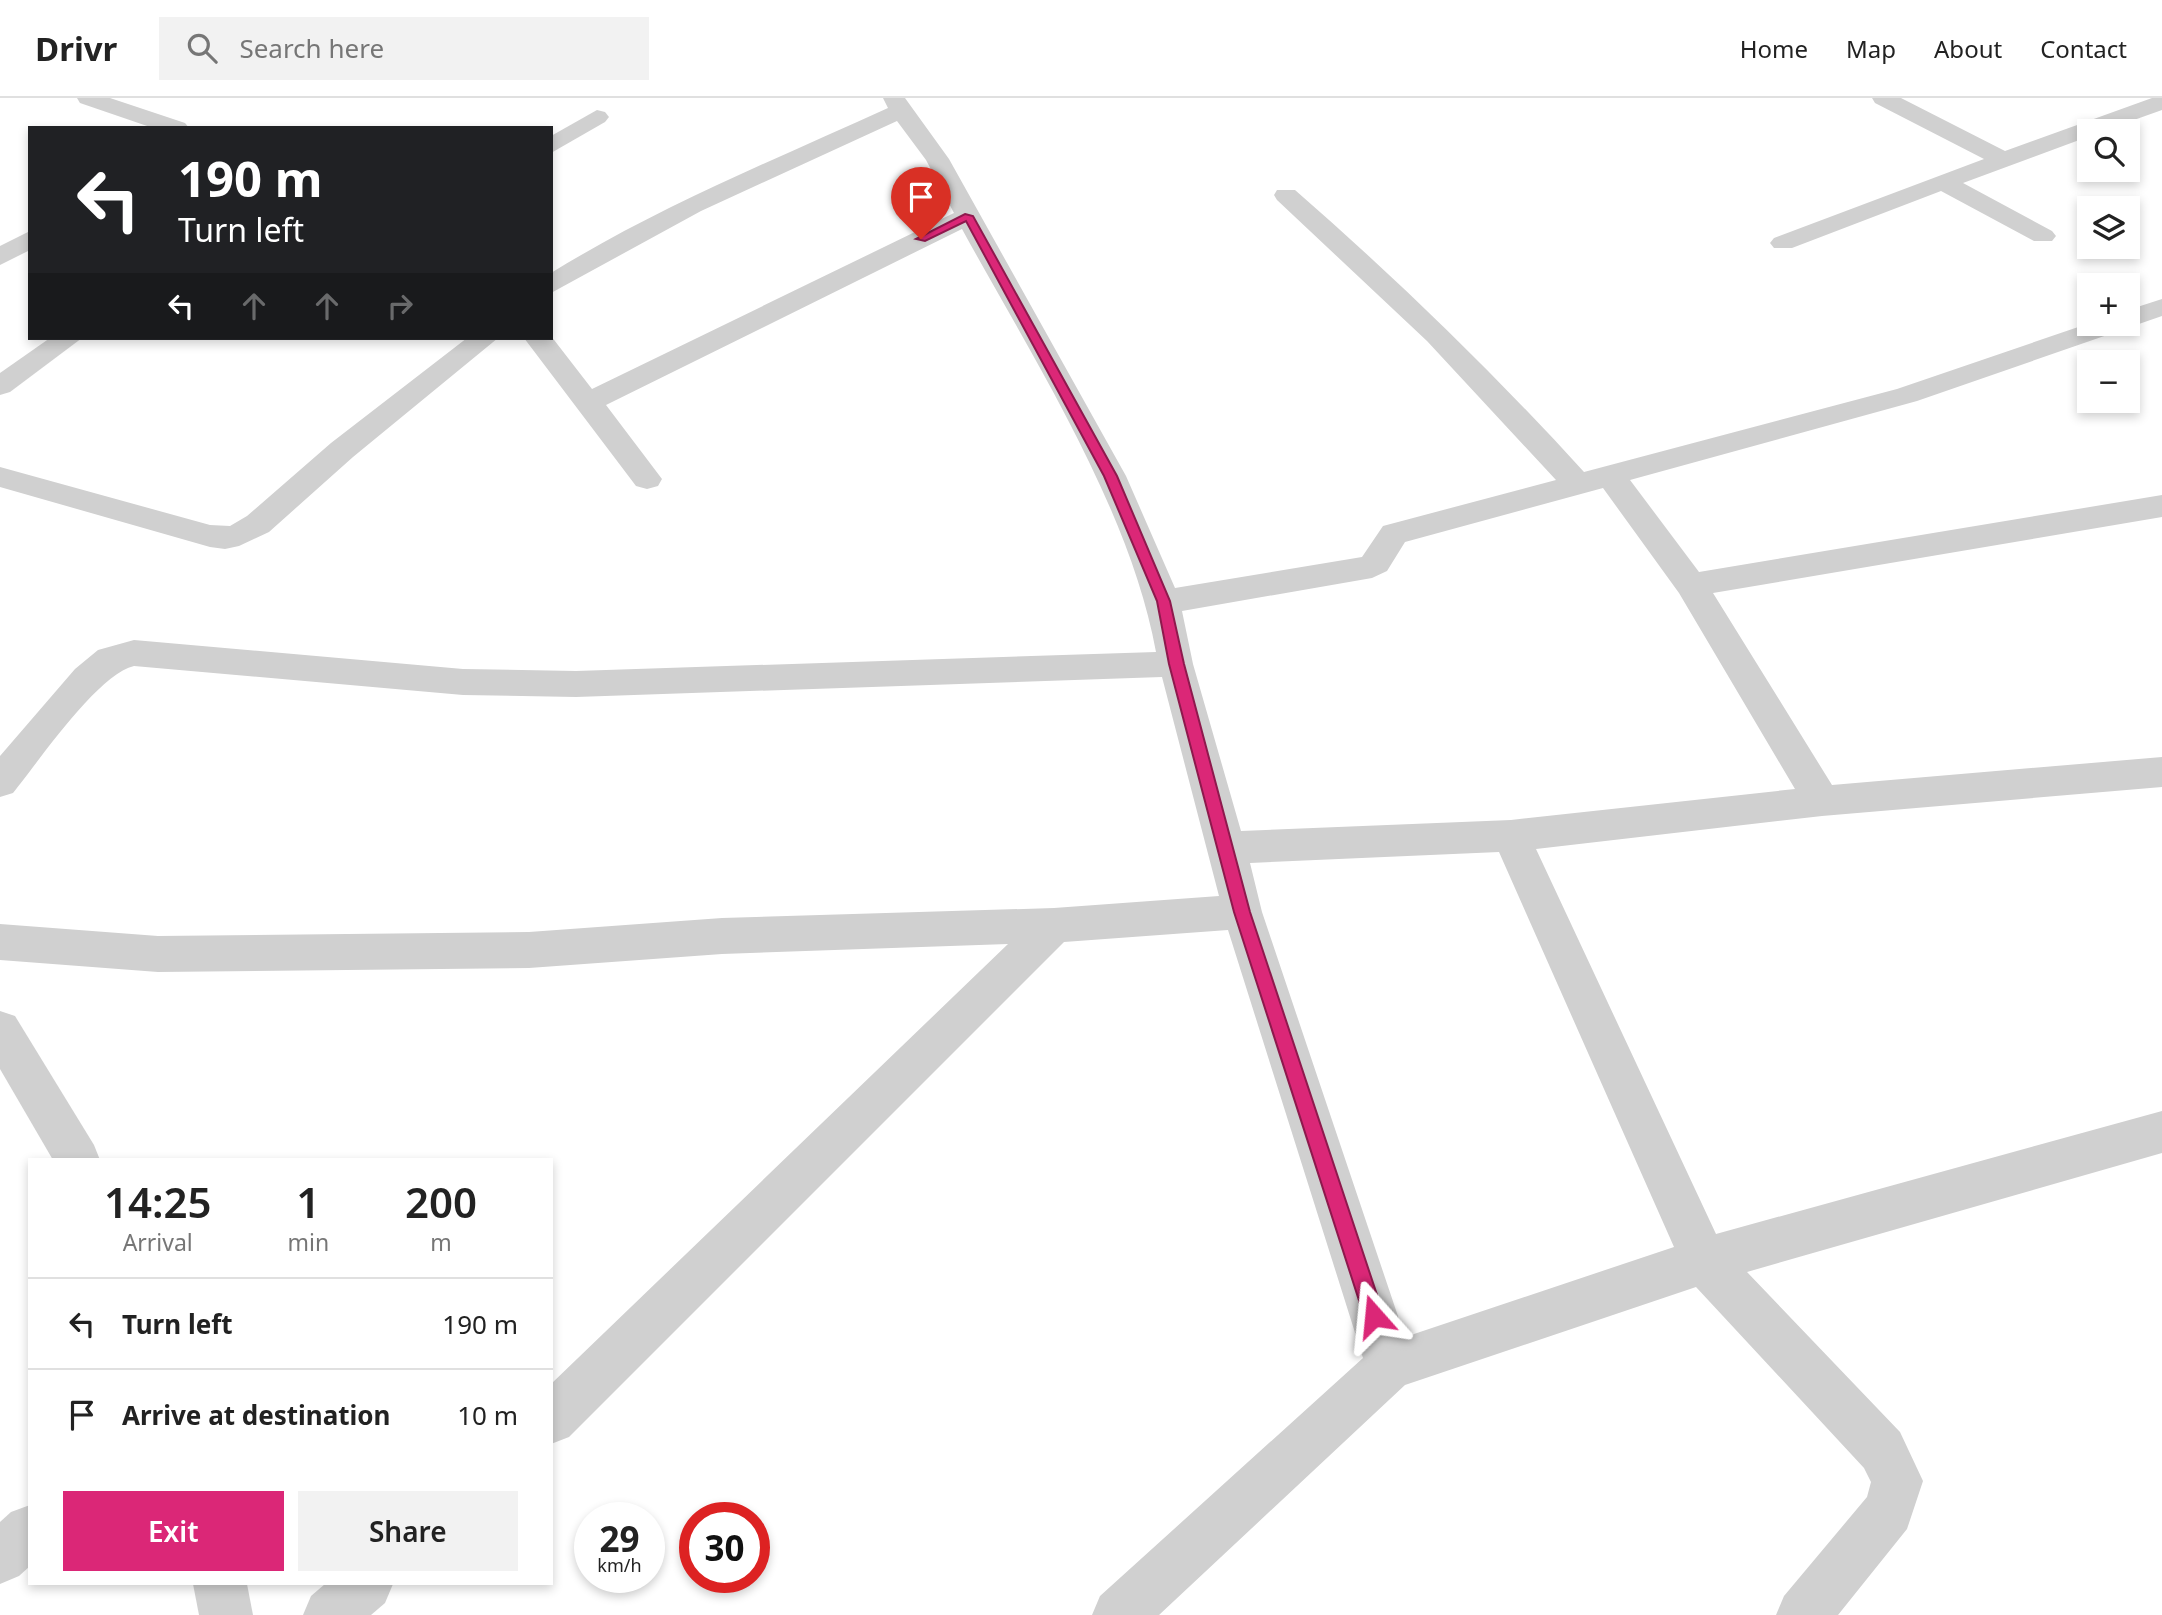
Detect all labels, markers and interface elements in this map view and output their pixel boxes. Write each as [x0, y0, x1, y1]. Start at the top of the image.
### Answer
search box [159, 17, 649, 80]
text: Drivr [35, 26, 117, 71]
icon: search [183, 29, 221, 67]
text: Search here [239, 30, 384, 66]
text: Home [1740, 32, 1808, 65]
text: Map [1846, 32, 1896, 65]
text: About [1934, 32, 2002, 65]
text: Contact [2040, 32, 2127, 65]
map controls [2077, 119, 2140, 413]
button: search [2077, 119, 2140, 182]
text: 190 m [178, 145, 323, 211]
icon: left [63, 154, 154, 245]
pin [891, 167, 951, 239]
icon: arrive [902, 178, 940, 216]
button: layers [2077, 196, 2140, 259]
text: Turn left [178, 208, 304, 251]
button: + [2077, 273, 2140, 336]
icon: left [162, 287, 200, 325]
icon: ahead [235, 287, 273, 325]
icon: ahead [308, 287, 346, 325]
icon: right [381, 287, 419, 325]
button: − [2077, 350, 2140, 413]
text: 14:25 [104, 1173, 212, 1230]
text: 1 [296, 1173, 320, 1230]
text: 200 [405, 1173, 477, 1230]
text: Arrival [123, 1226, 193, 1258]
text: min [287, 1226, 329, 1258]
text: m [430, 1226, 452, 1258]
position arrow [1337, 1279, 1411, 1353]
icon: left [63, 1305, 101, 1343]
text: Turn left [122, 1306, 233, 1342]
text: 190 m [442, 1306, 518, 1342]
icon: arrive [63, 1396, 101, 1434]
text: Arrive at destination [122, 1397, 391, 1433]
text: 10 m [457, 1397, 518, 1433]
button: Exit [63, 1491, 284, 1571]
button: Share [298, 1491, 518, 1571]
speed limit sign: 30 [679, 1502, 770, 1593]
text: 29 [599, 1515, 640, 1562]
text: km/h [597, 1553, 642, 1577]

